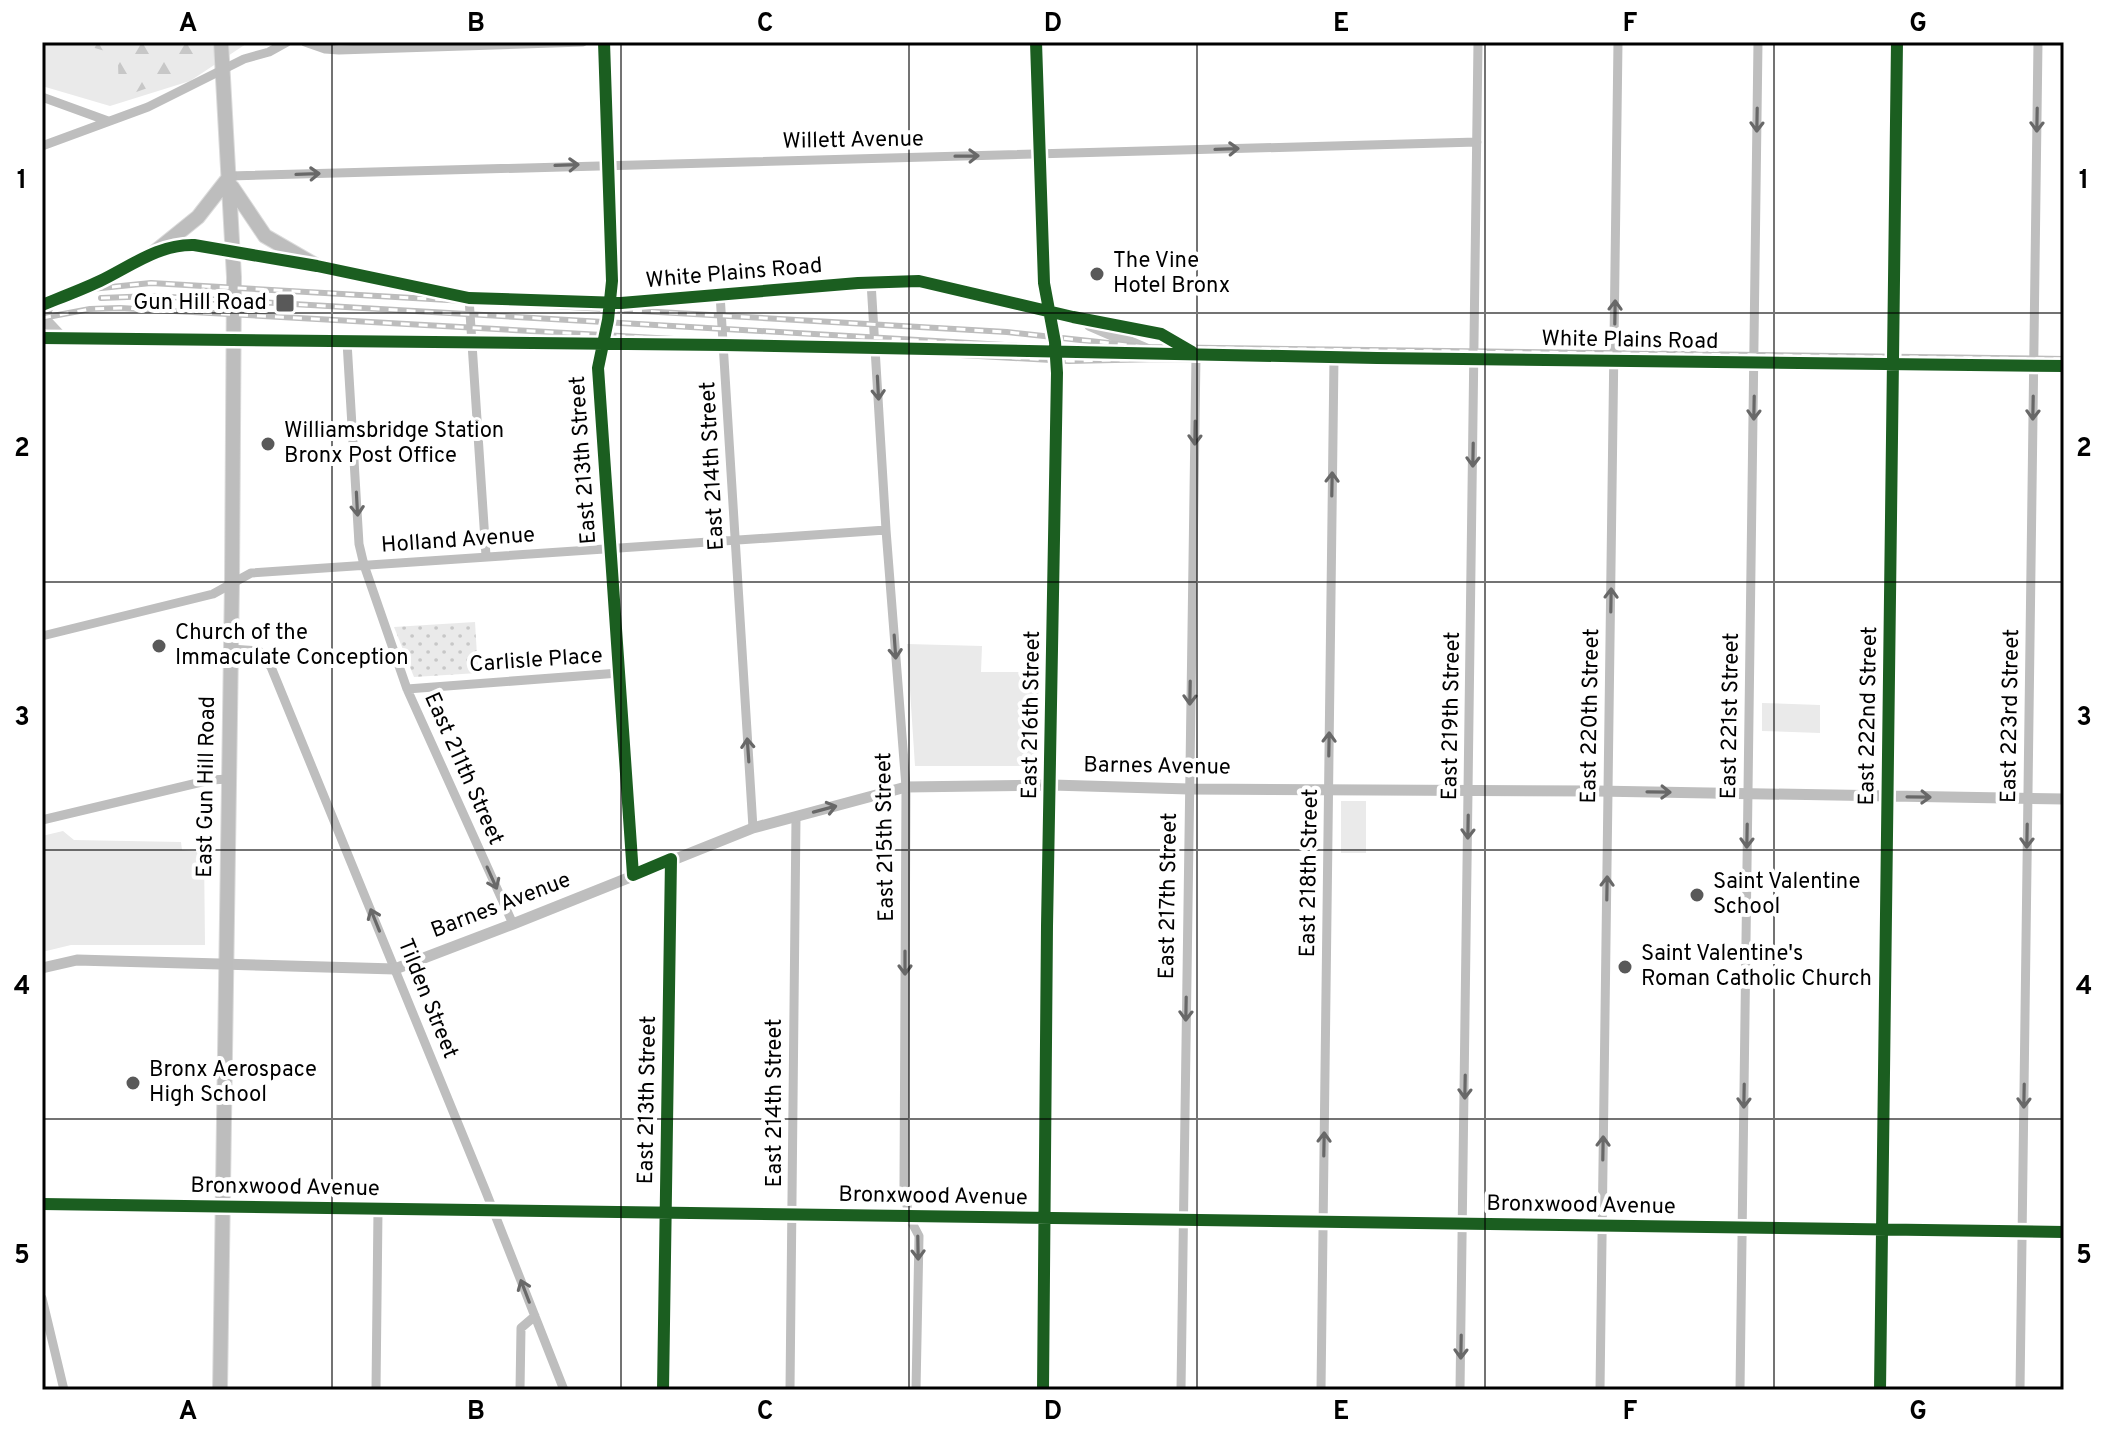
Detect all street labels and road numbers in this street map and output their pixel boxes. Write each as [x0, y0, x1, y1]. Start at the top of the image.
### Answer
street label: Willett Avenue [782, 126, 924, 156]
street label: White Plains Road [645, 253, 823, 295]
street label: White Plains Road [1541, 326, 1719, 356]
street label: East 213th Street [565, 375, 603, 545]
street label: East 214th Street [695, 381, 731, 551]
street label: Holland Avenue [380, 522, 536, 560]
street label: East 222nd Street [1854, 626, 1884, 806]
street label: East 220th Street [1576, 628, 1606, 804]
street label: East 223rd Street [1996, 629, 2026, 803]
street label: East 216th Street [1017, 630, 1047, 800]
street label: East 219th Street [1437, 631, 1467, 801]
street label: East 221st Street [1716, 632, 1746, 800]
street label: Carlisle Place [468, 643, 604, 679]
street label: East 211th Street [417, 689, 509, 849]
street label: East Gun Hill Road [192, 696, 222, 878]
street label: East 215th Street [871, 752, 901, 922]
street label: Barnes Avenue [1083, 752, 1231, 782]
street label: East 218th Street [1295, 788, 1325, 958]
street label: East 217th Street [1154, 812, 1184, 980]
street label: Barnes Avenue [427, 867, 575, 945]
street label: Tilden Street [391, 935, 463, 1063]
street label: East 213th Street [633, 1015, 663, 1185]
street label: East 214th Street [762, 1018, 789, 1188]
street label: Bronxwood Avenue [190, 1173, 380, 1203]
street label: Bronxwood Avenue [838, 1182, 1028, 1212]
street label: Bronxwood Avenue [1486, 1191, 1676, 1221]

